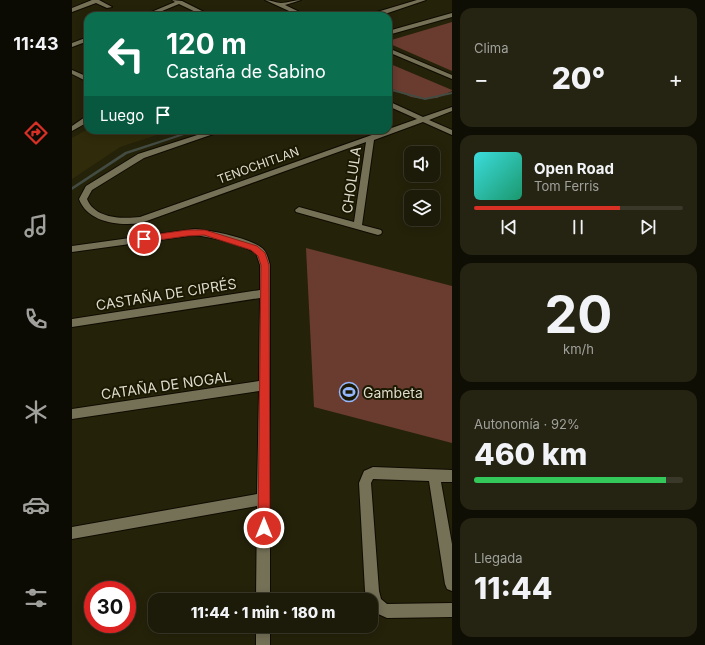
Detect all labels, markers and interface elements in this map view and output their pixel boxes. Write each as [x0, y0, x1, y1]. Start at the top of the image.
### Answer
text: 120 m [166, 27, 247, 61]
icon: left [100, 28, 152, 80]
text: 11:43 [13, 33, 59, 54]
text: Clima [474, 40, 508, 56]
text: 20° [552, 60, 605, 96]
text: Castaña de Sabino [166, 61, 326, 82]
text: − [474, 66, 489, 92]
text: + [668, 66, 683, 92]
icon: arrive [152, 104, 174, 126]
text: Luego [100, 106, 144, 125]
icon: directions [22, 119, 50, 147]
street label: TENOCHITLAN [215, 143, 301, 187]
street label: CHOLULA [338, 145, 364, 214]
map controls [404, 146, 440, 226]
button: sound [404, 146, 440, 182]
text: Open Road [534, 159, 614, 178]
text: Tom Ferris [534, 178, 599, 194]
button: layers [404, 190, 440, 226]
icon: music [22, 212, 50, 240]
icon: previous [498, 216, 520, 238]
icon: pause [567, 216, 589, 238]
icon: next [637, 216, 659, 238]
pin [127, 222, 161, 256]
icon: arrive [133, 228, 155, 250]
street label: CASTAÑA DE CIPRÉS [95, 274, 237, 314]
text: 20 [545, 283, 612, 346]
icon: phone [22, 305, 50, 333]
text: km/h [563, 341, 594, 357]
street label: CATAÑA DE NOGAL [100, 367, 232, 403]
sports icon: Gambeta [338, 381, 360, 403]
place label: Gambeta [363, 384, 423, 401]
icon: climate [22, 398, 50, 426]
text: Autonomía · 92% [474, 416, 580, 432]
text: 460 km [474, 436, 587, 472]
icon: car [22, 491, 50, 519]
position arrow [243, 507, 285, 549]
text: Llegada [474, 550, 523, 566]
text: 11:44 [474, 570, 552, 606]
speed limit sign: 30 [84, 581, 136, 633]
icon: filters [22, 584, 50, 612]
text: 11:44 · 1 min · 180 m [191, 603, 335, 622]

